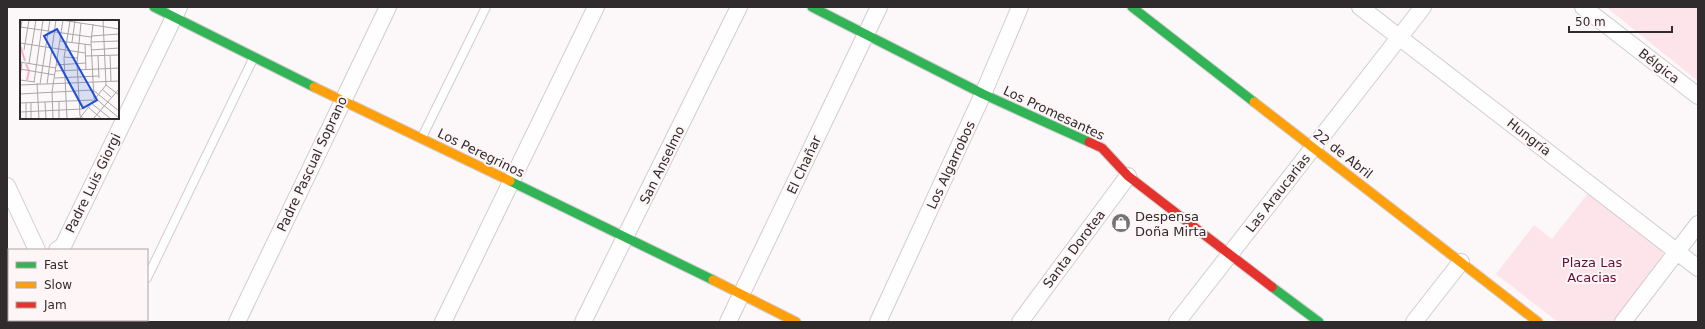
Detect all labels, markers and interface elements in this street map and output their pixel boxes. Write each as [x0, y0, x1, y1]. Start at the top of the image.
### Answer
scale bar [1569, 8, 1672, 34]
text: 50 m [1575, 15, 1606, 29]
inset map [20, 20, 119, 119]
street label: Bélgica [1636, 45, 1682, 87]
street label: Los Promesantes [1001, 83, 1107, 143]
street label: Padre Pascual Soprano [274, 94, 350, 234]
street label: Hungría [1504, 115, 1554, 159]
street label: Los Algarrobos [924, 118, 978, 212]
street label: San Anselmo [637, 124, 687, 206]
street label: Los Peregrinos [435, 126, 527, 181]
street label: 22 de Abril [1310, 126, 1376, 182]
street label: Padre Luis Giorgi [62, 131, 124, 235]
street label: El Chañar [784, 133, 824, 197]
street label: Las Araucarias [1243, 151, 1313, 235]
street label: Santa Dorotea [1040, 207, 1108, 291]
place label: Despensa Doña Mirta [1135, 209, 1207, 239]
shop icon: Despensa Doña Mirta [1110, 212, 1132, 234]
legend [8, 249, 148, 321]
park label: Plaza Las Acacias [1562, 255, 1622, 285]
text: Fast [44, 258, 68, 272]
text: Slow [44, 278, 72, 292]
text: Jam [43, 298, 67, 312]

